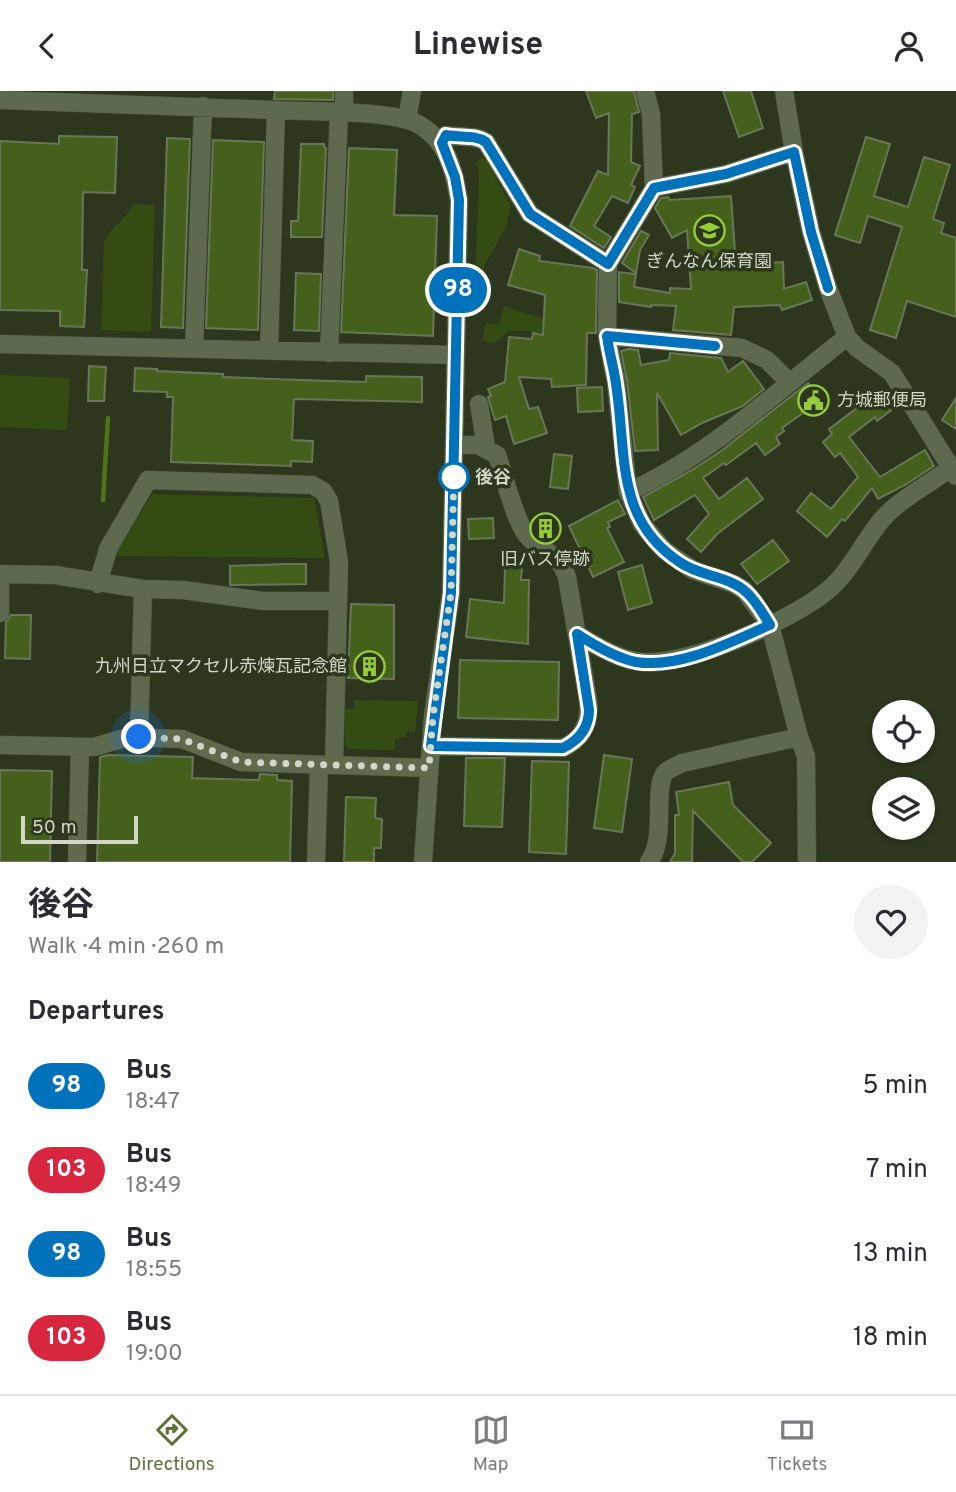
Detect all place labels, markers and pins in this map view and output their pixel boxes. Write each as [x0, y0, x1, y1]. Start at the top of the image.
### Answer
school or university icon: ぎんなん保育園 [692, 214, 726, 248]
place label: ぎんなん保育園 [646, 251, 772, 274]
public building icon: 方城郵便局 [797, 383, 831, 417]
place label: 方城郵便局 [837, 390, 927, 413]
marker: 後谷 [439, 462, 469, 492]
place label: 後谷 [475, 467, 511, 490]
building icon: 旧バス停跡 [528, 511, 562, 545]
place label: 旧バス停跡 [500, 549, 590, 572]
building icon: 九州日立マクセル赤煉瓦記念館 [353, 649, 387, 683]
place label: 九州日立マクセル赤煉瓦記念館 [95, 656, 347, 679]

